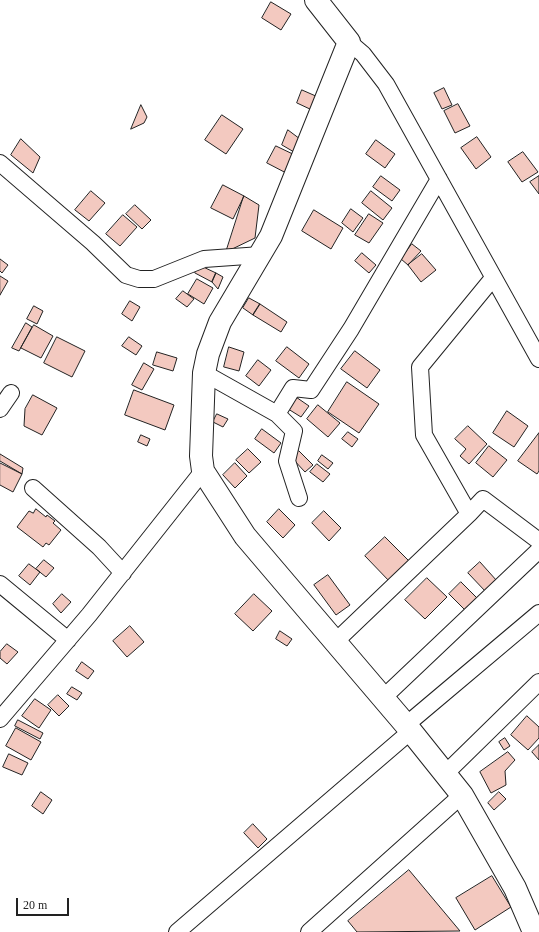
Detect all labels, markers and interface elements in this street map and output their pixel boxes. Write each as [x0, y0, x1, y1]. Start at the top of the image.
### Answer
scale bar [18, 890, 71, 916]
text: 20 m [23, 898, 47, 912]

